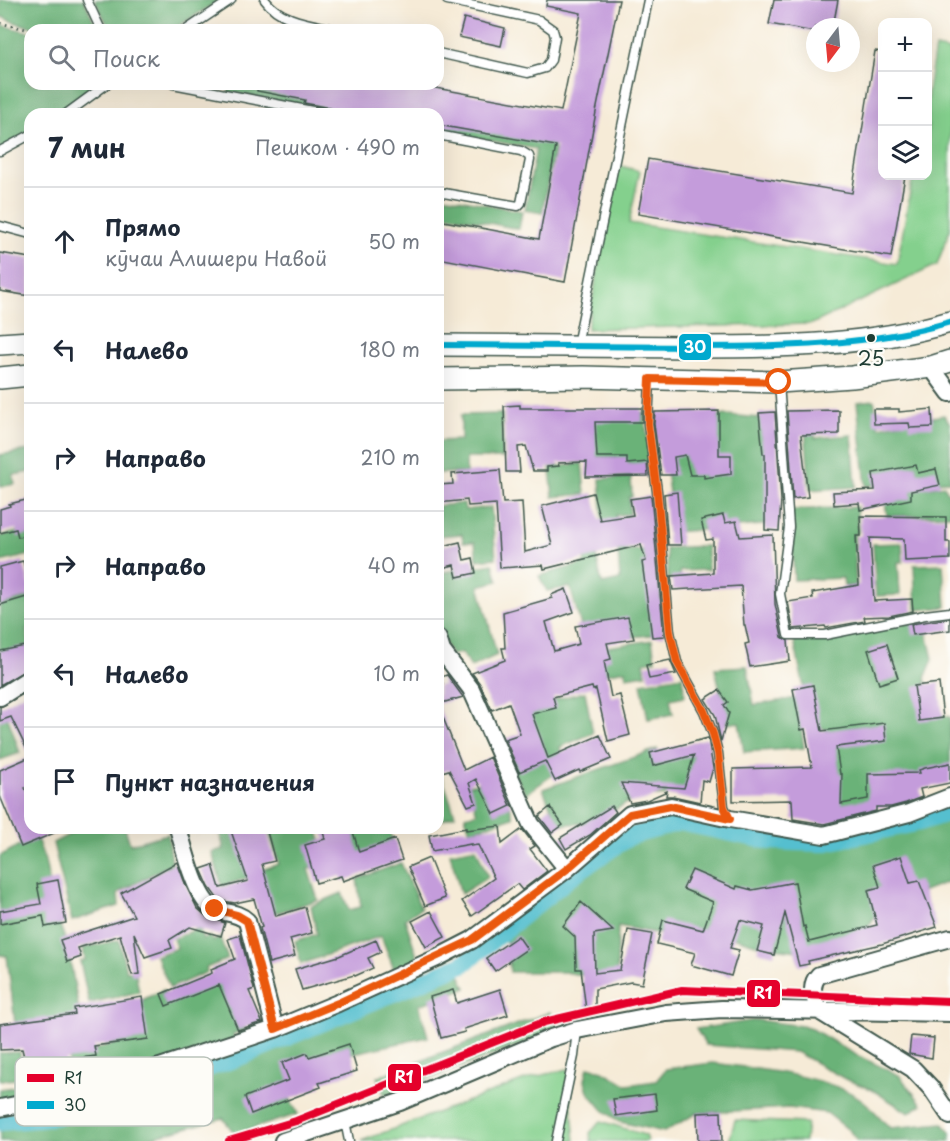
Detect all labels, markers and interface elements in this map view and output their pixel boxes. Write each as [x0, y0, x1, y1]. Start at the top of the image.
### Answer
north arrow [806, 18, 860, 72]
map controls [878, 18, 932, 180]
button: + [878, 18, 932, 72]
search box [24, 24, 444, 90]
icon: search [45, 41, 78, 74]
text: Поиск [93, 41, 160, 74]
button: − [878, 72, 932, 126]
button: layers [878, 126, 932, 180]
text: 7 мин [48, 128, 126, 167]
text: Пешком · 490 m [255, 132, 420, 162]
text: Прямо [105, 210, 180, 243]
icon: ahead [48, 225, 81, 258]
text: 50 m [368, 226, 420, 256]
text: кӯчаи Алишери Навоӣ [105, 243, 327, 273]
marker: 25 [865, 332, 877, 344]
icon: left [48, 333, 81, 366]
text: Налево [105, 333, 188, 366]
line badge: 30 [678, 333, 712, 361]
text: 180 m [360, 334, 420, 364]
text: 30 [684, 334, 706, 358]
place label: 25 [858, 343, 884, 373]
route start [765, 368, 791, 394]
icon: right [48, 441, 81, 474]
text: Направо [105, 441, 206, 474]
text: 210 m [361, 442, 420, 472]
icon: right [48, 549, 81, 582]
text: Направо [105, 549, 206, 582]
text: 40 m [368, 550, 420, 580]
icon: left [48, 657, 81, 690]
text: Налево [105, 657, 188, 690]
text: 10 m [373, 658, 420, 688]
icon: arrive [48, 765, 81, 798]
text: Пункт назначения [105, 765, 315, 798]
route end [201, 895, 227, 921]
line badge: R1 [746, 979, 781, 1008]
text: R1 [754, 980, 773, 1004]
legend [15, 1057, 213, 1126]
line badge: R1 [387, 1063, 422, 1092]
text: R1 [395, 1064, 414, 1088]
text: R1 [64, 1065, 83, 1089]
text: 30 [64, 1092, 86, 1116]

